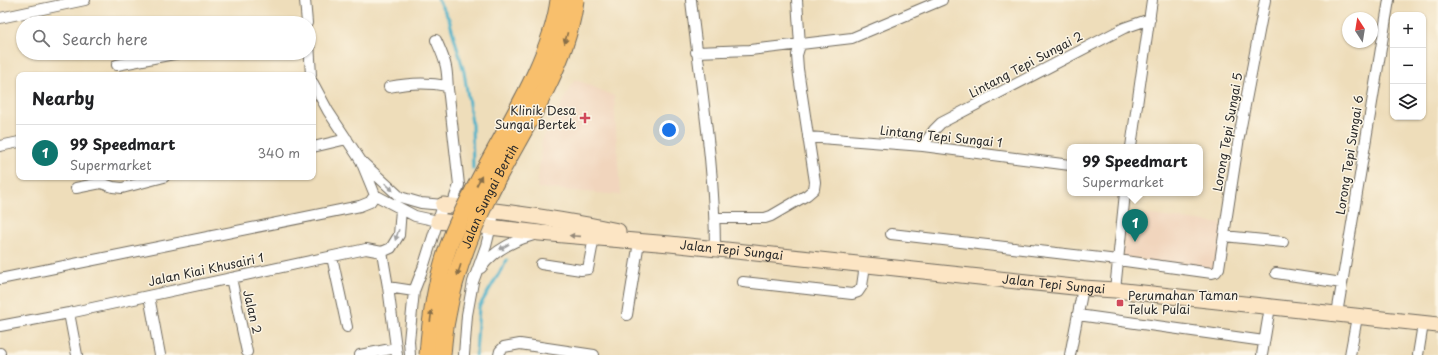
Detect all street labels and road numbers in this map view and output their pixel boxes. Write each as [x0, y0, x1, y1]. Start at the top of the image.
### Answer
street label: Lintang Tepi Sungai 2 [966, 27, 1086, 102]
street label: Lorong Tepi Sungai 5 [1208, 71, 1246, 193]
street label: Lorong Tepi Sungai 6 [1331, 94, 1367, 216]
street label: Lintang Tepi Sungai 1 [879, 121, 1003, 151]
street label: Jalan Sungai Bertih [456, 140, 522, 251]
street label: Jalan Tepi Sungai [679, 235, 784, 264]
street label: Jalan Kiai Khusairi 1 [146, 248, 265, 290]
street label: Jalan Tepi Sungai [1001, 269, 1106, 297]
street label: Jalan 2 [239, 288, 267, 336]

